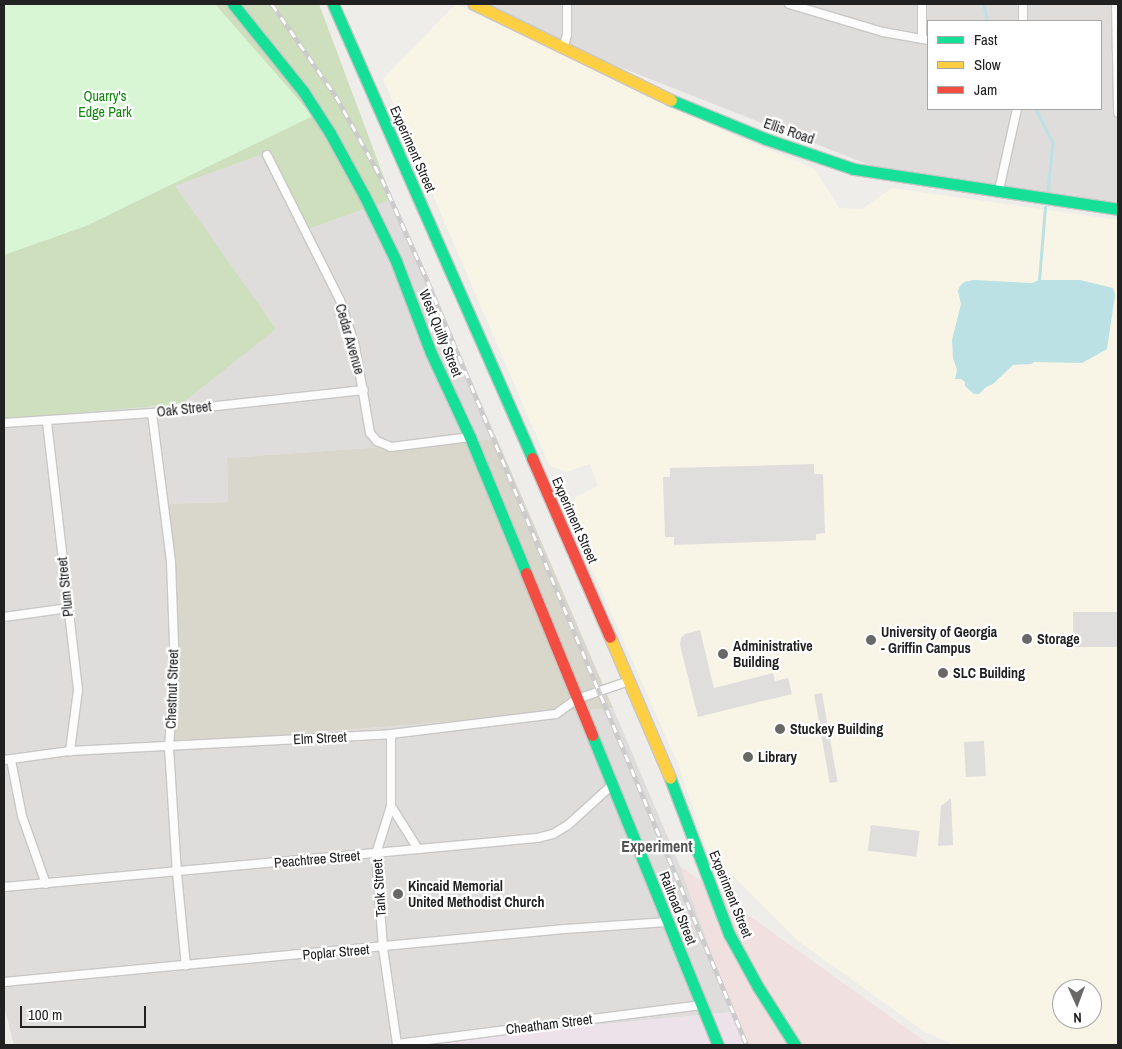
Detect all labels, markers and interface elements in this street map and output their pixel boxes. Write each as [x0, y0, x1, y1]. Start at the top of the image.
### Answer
legend [927, 20, 1102, 110]
text: Fast [974, 29, 997, 50]
text: Slow [974, 54, 1001, 75]
text: Jam [974, 79, 997, 100]
park label: Quarry's Edge Park [78, 88, 132, 120]
street label: Experiment Street [387, 103, 439, 195]
street label: Ellis Road [762, 115, 816, 147]
street label: West Quilly Street [416, 287, 466, 379]
street label: Cedar Avenue [332, 302, 368, 376]
street label: Oak Street [156, 398, 212, 420]
street label: Experiment Street [549, 474, 601, 566]
street label: Plum Street [54, 556, 76, 618]
place label: University of Georgia - Griffin Campus [881, 624, 997, 656]
place label: Storage [1037, 631, 1080, 647]
marker: Storage [1021, 633, 1033, 645]
marker: University of Georgia - Griffin Campus [865, 634, 877, 646]
place label: Administrative Building [733, 638, 813, 670]
marker: Administrative Building [717, 648, 729, 660]
street label: Chestnut Street [162, 649, 182, 729]
place label: SLC Building [953, 665, 1025, 681]
marker: SLC Building [937, 667, 949, 679]
place label: Stuckey Building [790, 721, 883, 737]
marker: Stuckey Building [774, 723, 786, 735]
street label: Elm Street [293, 728, 347, 748]
place label: Library [758, 749, 797, 765]
marker: Library [742, 751, 754, 763]
district label: Experiment [621, 836, 693, 856]
street label: Peachtree Street [273, 847, 361, 871]
street label: Experiment Street [706, 848, 756, 940]
street label: Tank Street [369, 858, 389, 918]
street label: Railroad Street [656, 869, 700, 947]
place label: Kincaid Memorial United Methodist Church [408, 878, 544, 910]
marker: Kincaid Memorial United Methodist Church [392, 888, 404, 900]
street label: Poplar Street [302, 941, 370, 963]
north arrow [1052, 979, 1102, 1029]
scale bar [22, 996, 149, 1028]
text: 100 m [28, 1004, 62, 1025]
text: N [1073, 1009, 1082, 1027]
street label: Cheatham Street [505, 1010, 593, 1038]

